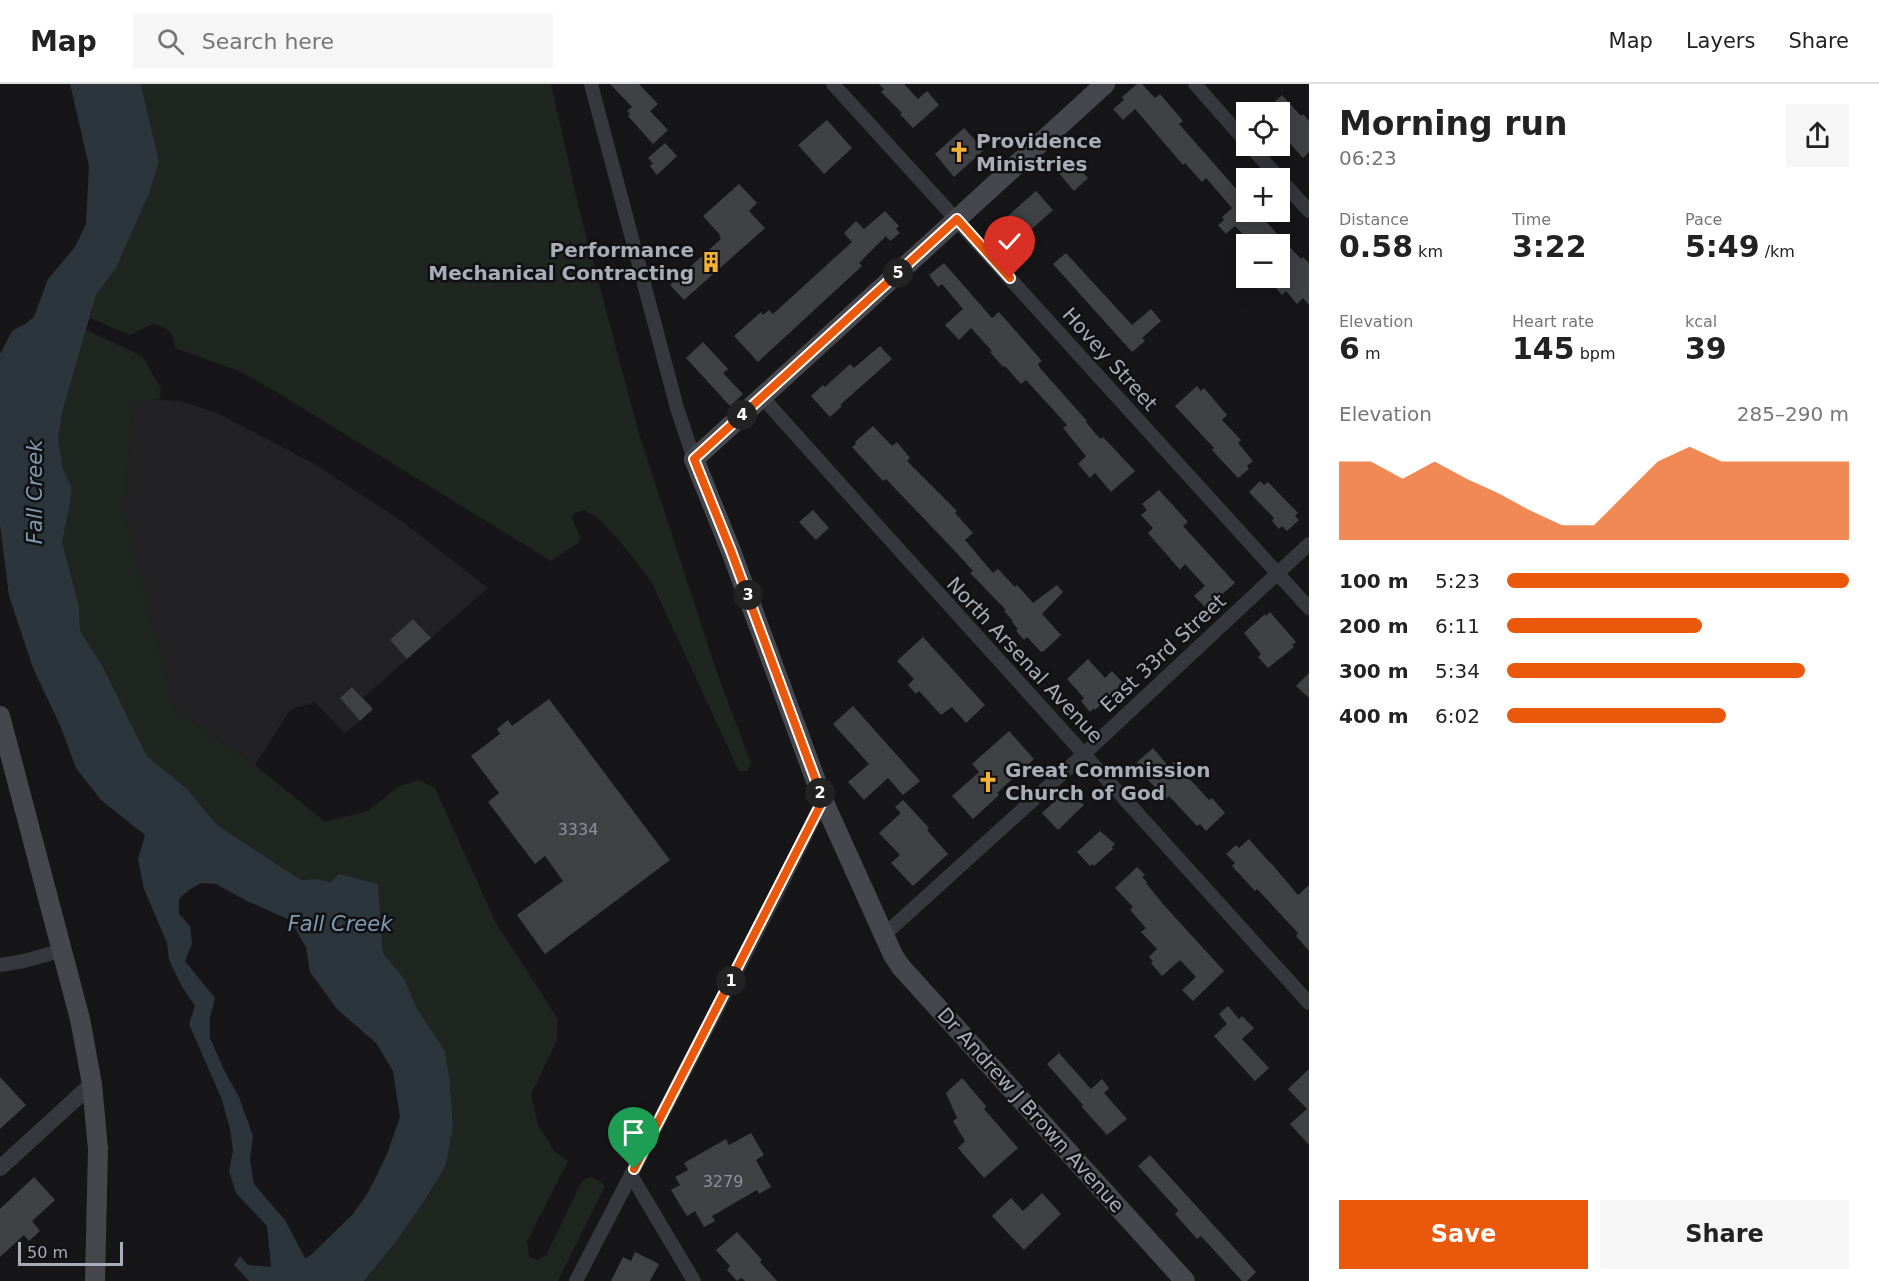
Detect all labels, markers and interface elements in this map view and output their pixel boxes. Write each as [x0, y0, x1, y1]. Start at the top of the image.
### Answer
search box [133, 14, 553, 68]
text: Map [30, 25, 97, 58]
icon: search [154, 25, 187, 58]
text: Search here [202, 29, 334, 54]
text: Map [1609, 29, 1653, 53]
text: Layers [1686, 29, 1755, 53]
text: Share [1788, 29, 1849, 53]
map controls [1236, 102, 1290, 288]
button: locate [1236, 102, 1290, 156]
text: Morning run [1339, 104, 1567, 143]
button: share [1786, 104, 1849, 167]
place label: Providence Ministries [976, 129, 1102, 176]
church icon: Providence Ministries [947, 140, 971, 164]
text: 06:23 [1339, 146, 1397, 170]
button: + [1236, 168, 1290, 222]
text: Distance [1339, 210, 1409, 229]
text: Time [1512, 210, 1551, 229]
text: Pace [1685, 210, 1722, 229]
pin [984, 216, 1035, 278]
icon: check [993, 225, 1026, 258]
text: 0.58 [1339, 229, 1413, 264]
text: 3:22 [1512, 229, 1587, 264]
text: 5:49 [1685, 229, 1760, 264]
button: − [1236, 234, 1290, 288]
place label: Performance Mechanical Contracting [428, 238, 694, 285]
text: km [1413, 242, 1443, 261]
text: /km [1760, 242, 1795, 261]
building icon: Performance Mechanical Contracting [699, 250, 723, 274]
pin: 5 [883, 258, 913, 288]
text: 5 [892, 263, 904, 282]
street label: Hovey Street [1057, 303, 1163, 416]
text: Elevation [1339, 312, 1413, 331]
text: Heart rate [1512, 312, 1594, 331]
text: kcal [1685, 312, 1717, 331]
text: 6 [1339, 331, 1360, 366]
text: 145 [1512, 331, 1575, 366]
text: 39 [1685, 331, 1727, 366]
text: m [1360, 344, 1381, 363]
text: bpm [1575, 344, 1616, 363]
pin: 4 [727, 400, 757, 430]
text: Elevation [1339, 402, 1432, 426]
text: 285–290 m [1737, 402, 1849, 426]
text: 4 [736, 405, 748, 424]
water label: Fall Creek [23, 439, 47, 544]
text: 100 m [1339, 569, 1409, 593]
text: 5:23 [1435, 569, 1480, 593]
street label: North Arsenal Avenue [942, 572, 1108, 748]
pin: 3 [733, 580, 763, 610]
text: 3 [742, 585, 754, 604]
street label: East 33rd Street [1095, 589, 1231, 717]
text: 200 m [1339, 614, 1409, 638]
text: 6:11 [1435, 614, 1480, 638]
text: 300 m [1339, 659, 1409, 683]
text: 5:34 [1435, 659, 1480, 683]
text: 400 m [1339, 704, 1409, 728]
text: 6:02 [1435, 704, 1480, 728]
place label: Great Commission Church of God [1005, 758, 1210, 805]
church icon: Great Commission Church of God [976, 770, 1000, 794]
pin: 2 [805, 778, 835, 808]
text: 2 [814, 783, 826, 802]
house number: 3334 [558, 820, 598, 839]
water label: Fall Creek [288, 912, 393, 936]
pin: 1 [716, 966, 746, 996]
text: 1 [725, 971, 737, 990]
street label: Dr Andrew J Brown Avenue [933, 1003, 1129, 1217]
pin [608, 1107, 659, 1169]
icon: arrive [617, 1116, 650, 1149]
house number: 3279 [703, 1172, 743, 1191]
button: Save [1339, 1200, 1588, 1269]
button: Share [1600, 1200, 1849, 1269]
scale bar [18, 1239, 123, 1266]
text: 50 m [27, 1243, 68, 1262]

